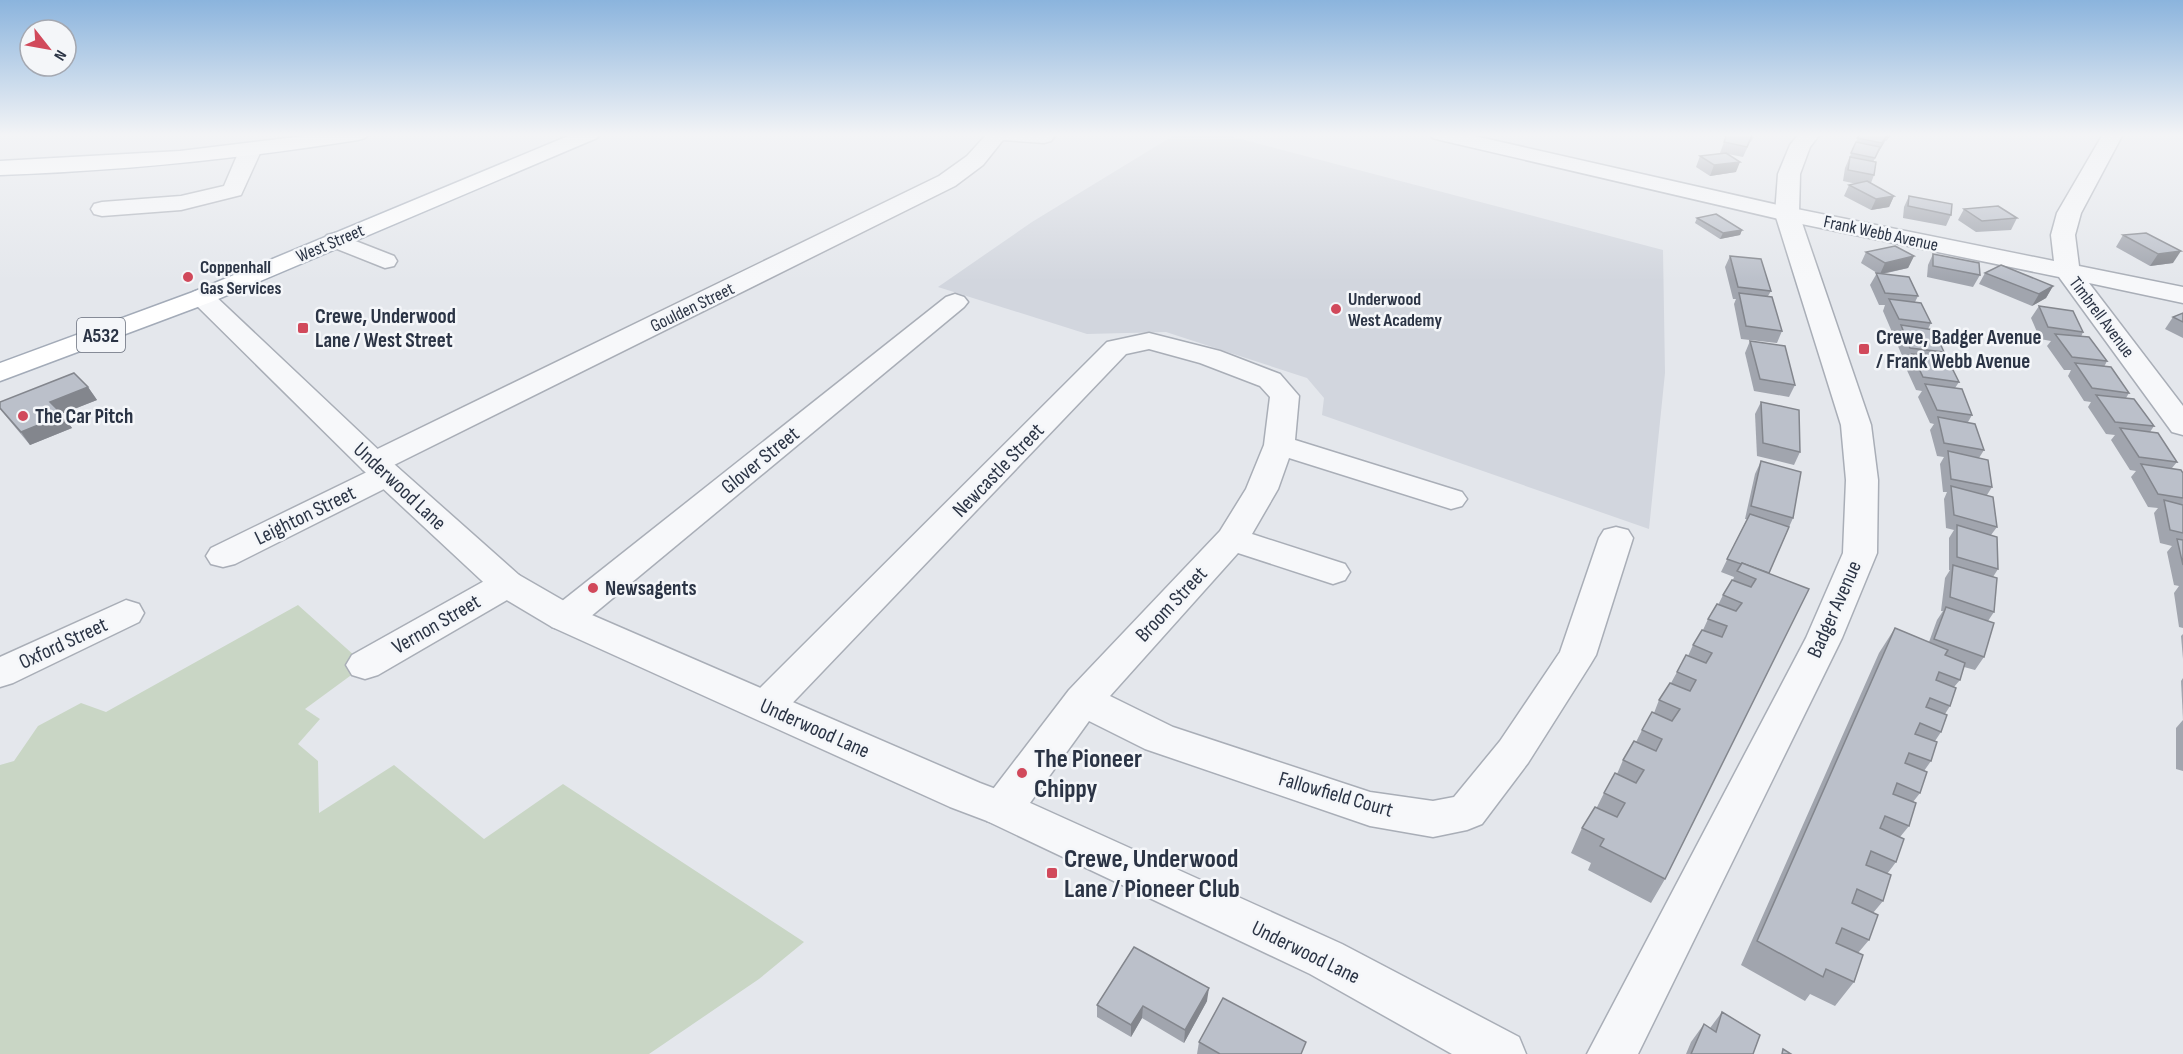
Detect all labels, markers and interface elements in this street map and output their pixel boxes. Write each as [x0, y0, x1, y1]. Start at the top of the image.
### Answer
north arrow [18, 18, 78, 78]
text: N [49, 46, 70, 64]
street label: Frank Webb Avenue [1822, 211, 1940, 256]
street label: West Street [293, 220, 368, 267]
place label: Coppenhall Gas Services [200, 257, 281, 299]
marker: Coppenhall Gas Services [181, 270, 195, 284]
street label: Timbrell Avenue [2065, 273, 2139, 362]
street label: Goulden Street [647, 278, 738, 337]
place label: Underwood West Academy [1348, 289, 1442, 331]
marker: Underwood West Academy [1329, 302, 1343, 316]
place label: Crewe, Underwood Lane / West Street [315, 304, 456, 353]
road number: A532 [77, 318, 125, 352]
marker: Crewe, Underwood Lane / West Street [296, 321, 310, 335]
place label: Crewe, Badger Avenue / Frank Webb Avenue [1876, 325, 2042, 374]
marker: Crewe, Badger Avenue / Frank Webb Avenue [1857, 342, 1871, 356]
place label: The Car Pitch [35, 404, 133, 429]
marker: The Car Pitch [16, 409, 30, 423]
street label: Newcastle Street [947, 418, 1049, 523]
street label: Glover Street [716, 421, 804, 499]
street label: Underwood Lane [348, 437, 451, 536]
street label: Leighton Street [251, 480, 360, 551]
street label: Badger Avenue [1802, 557, 1867, 662]
street label: Broom Street [1130, 562, 1212, 647]
place label: Newsagents [605, 576, 697, 601]
marker: Newsagents [586, 581, 600, 595]
street label: Vernon Street [388, 589, 485, 660]
street label: Oxford Street [15, 612, 111, 675]
street label: Underwood Lane [756, 693, 874, 764]
place label: The Pioneer Chippy [1034, 744, 1142, 805]
marker: The Pioneer Chippy [1015, 766, 1029, 780]
street label: Fallowfield Court [1276, 766, 1396, 823]
place label: Crewe, Underwood Lane / Pioneer Club [1064, 844, 1240, 905]
marker: Crewe, Underwood Lane / Pioneer Club [1045, 866, 1059, 880]
street label: Underwood Lane [1248, 915, 1364, 989]

